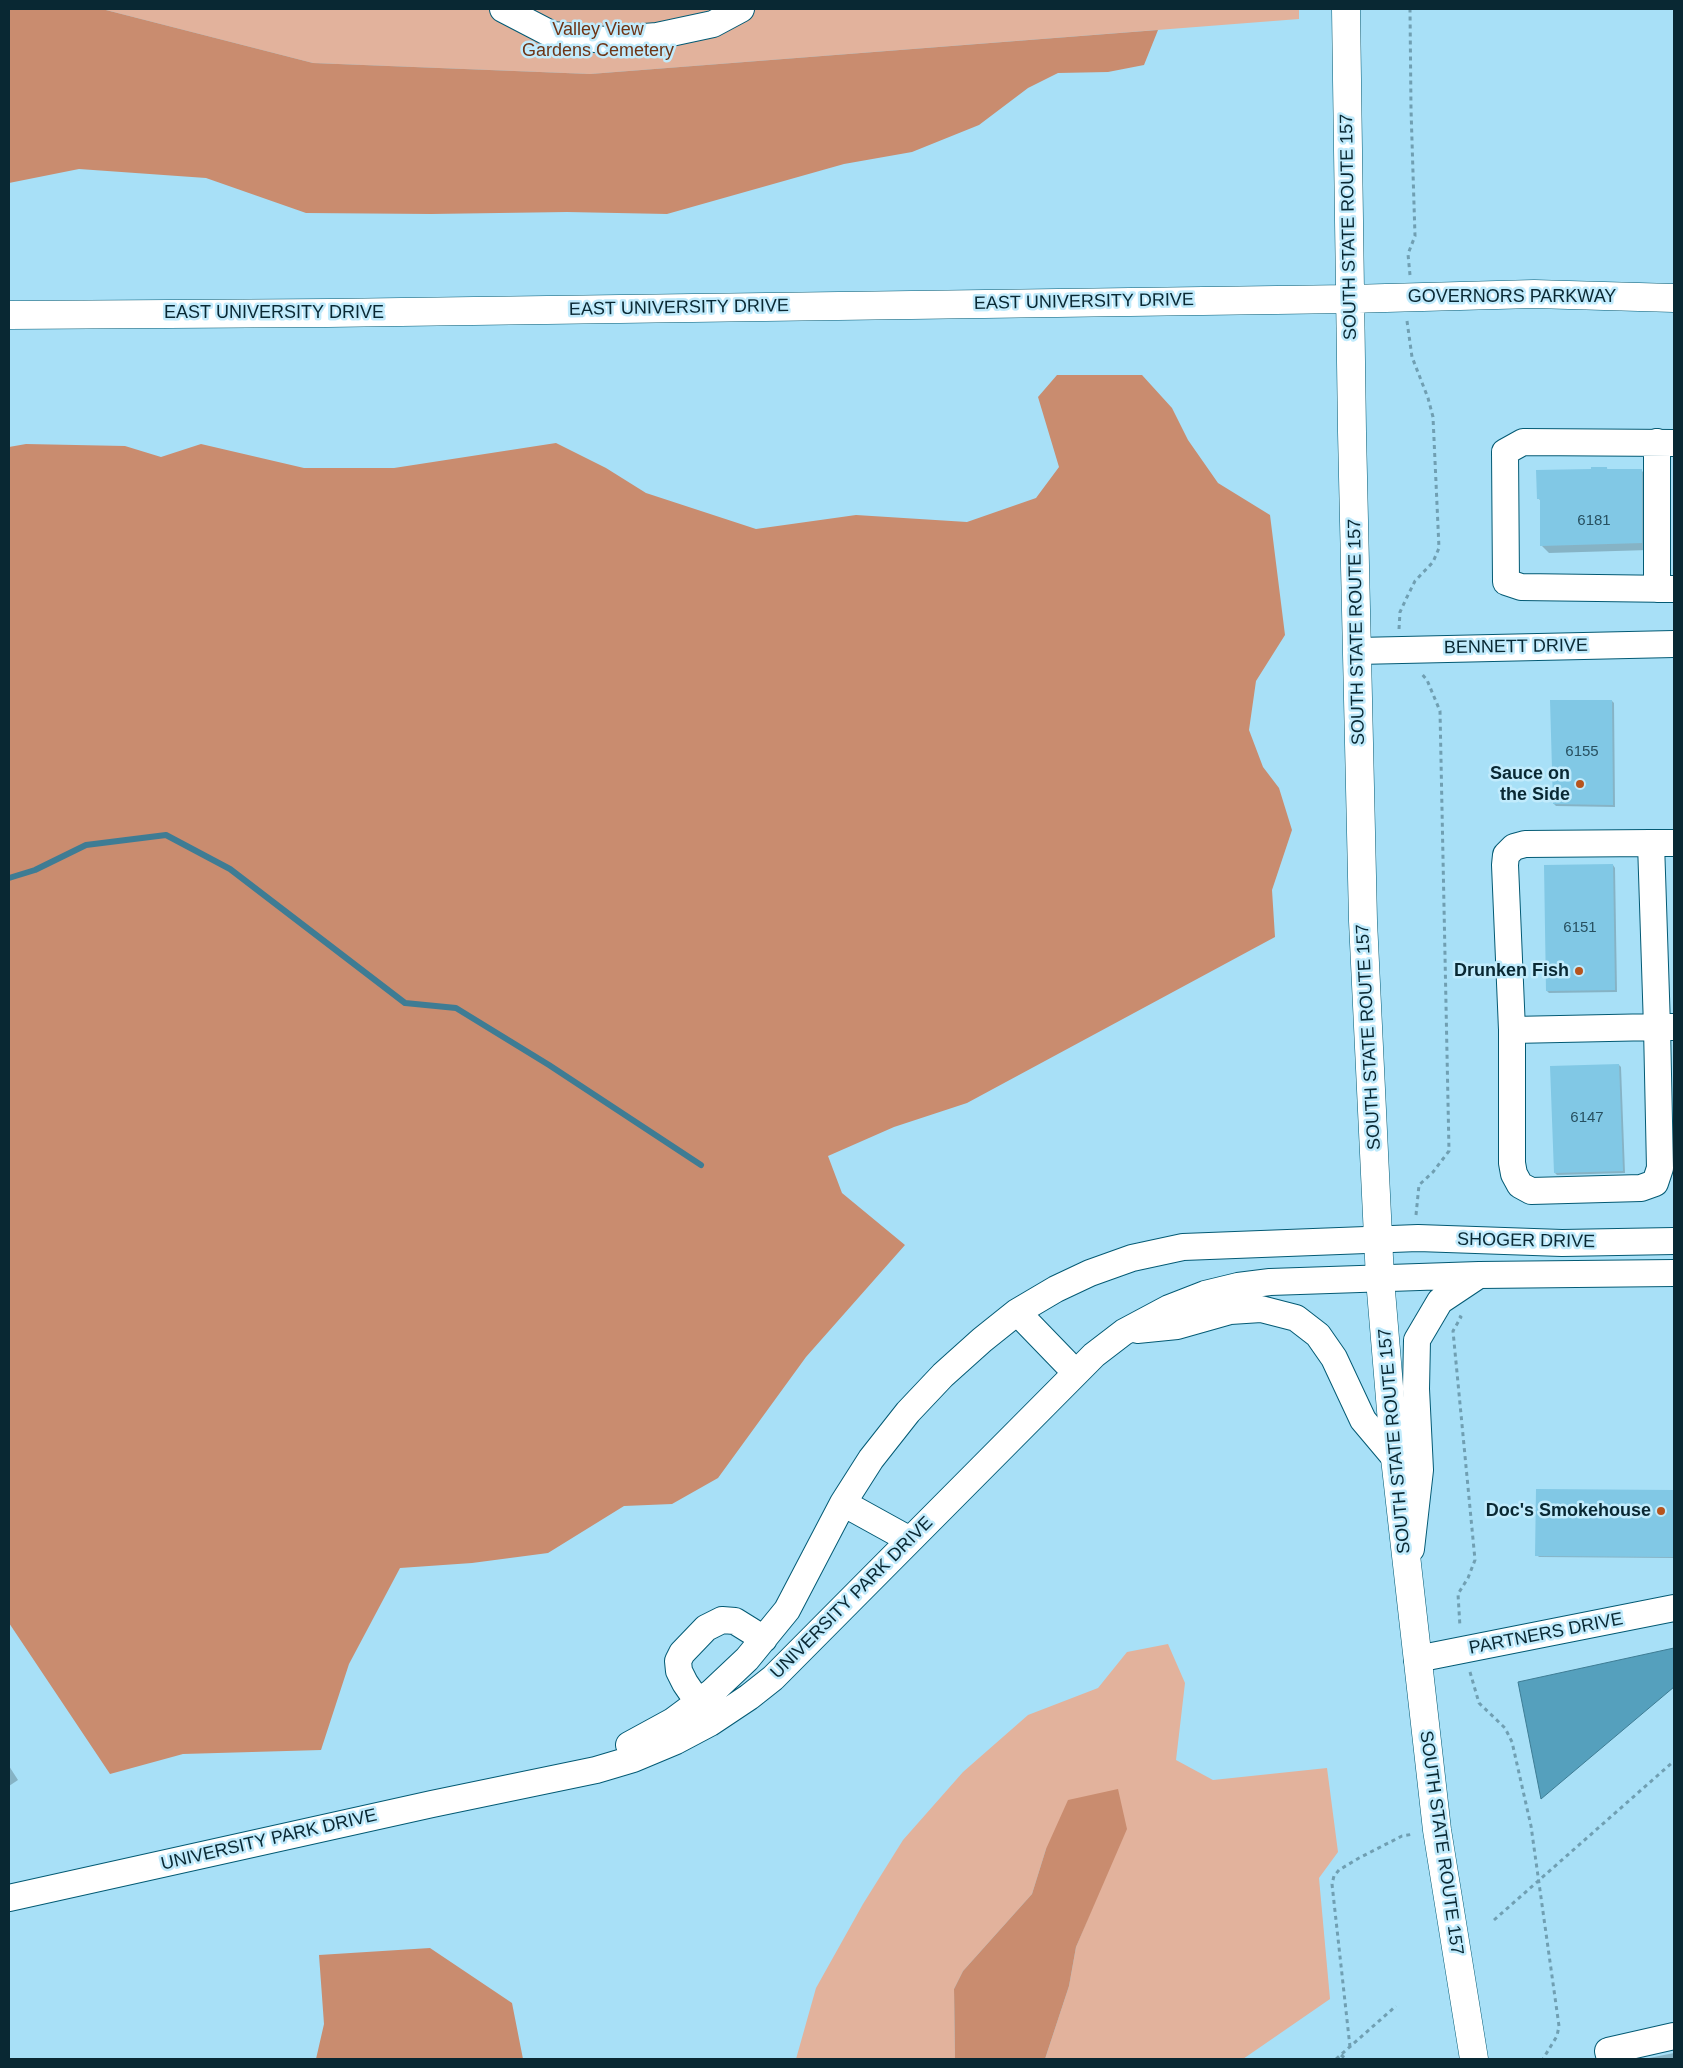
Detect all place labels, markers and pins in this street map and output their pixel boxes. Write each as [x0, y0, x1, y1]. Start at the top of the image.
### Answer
place label: Sauce on the Side [1490, 763, 1570, 806]
marker: Sauce on the Side [1574, 778, 1586, 790]
place label: Drunken Fish [1454, 960, 1569, 982]
marker: Drunken Fish [1573, 965, 1585, 977]
place label: Doc's Smokehouse [1486, 1500, 1651, 1522]
marker: Doc's Smokehouse [1655, 1505, 1667, 1517]

